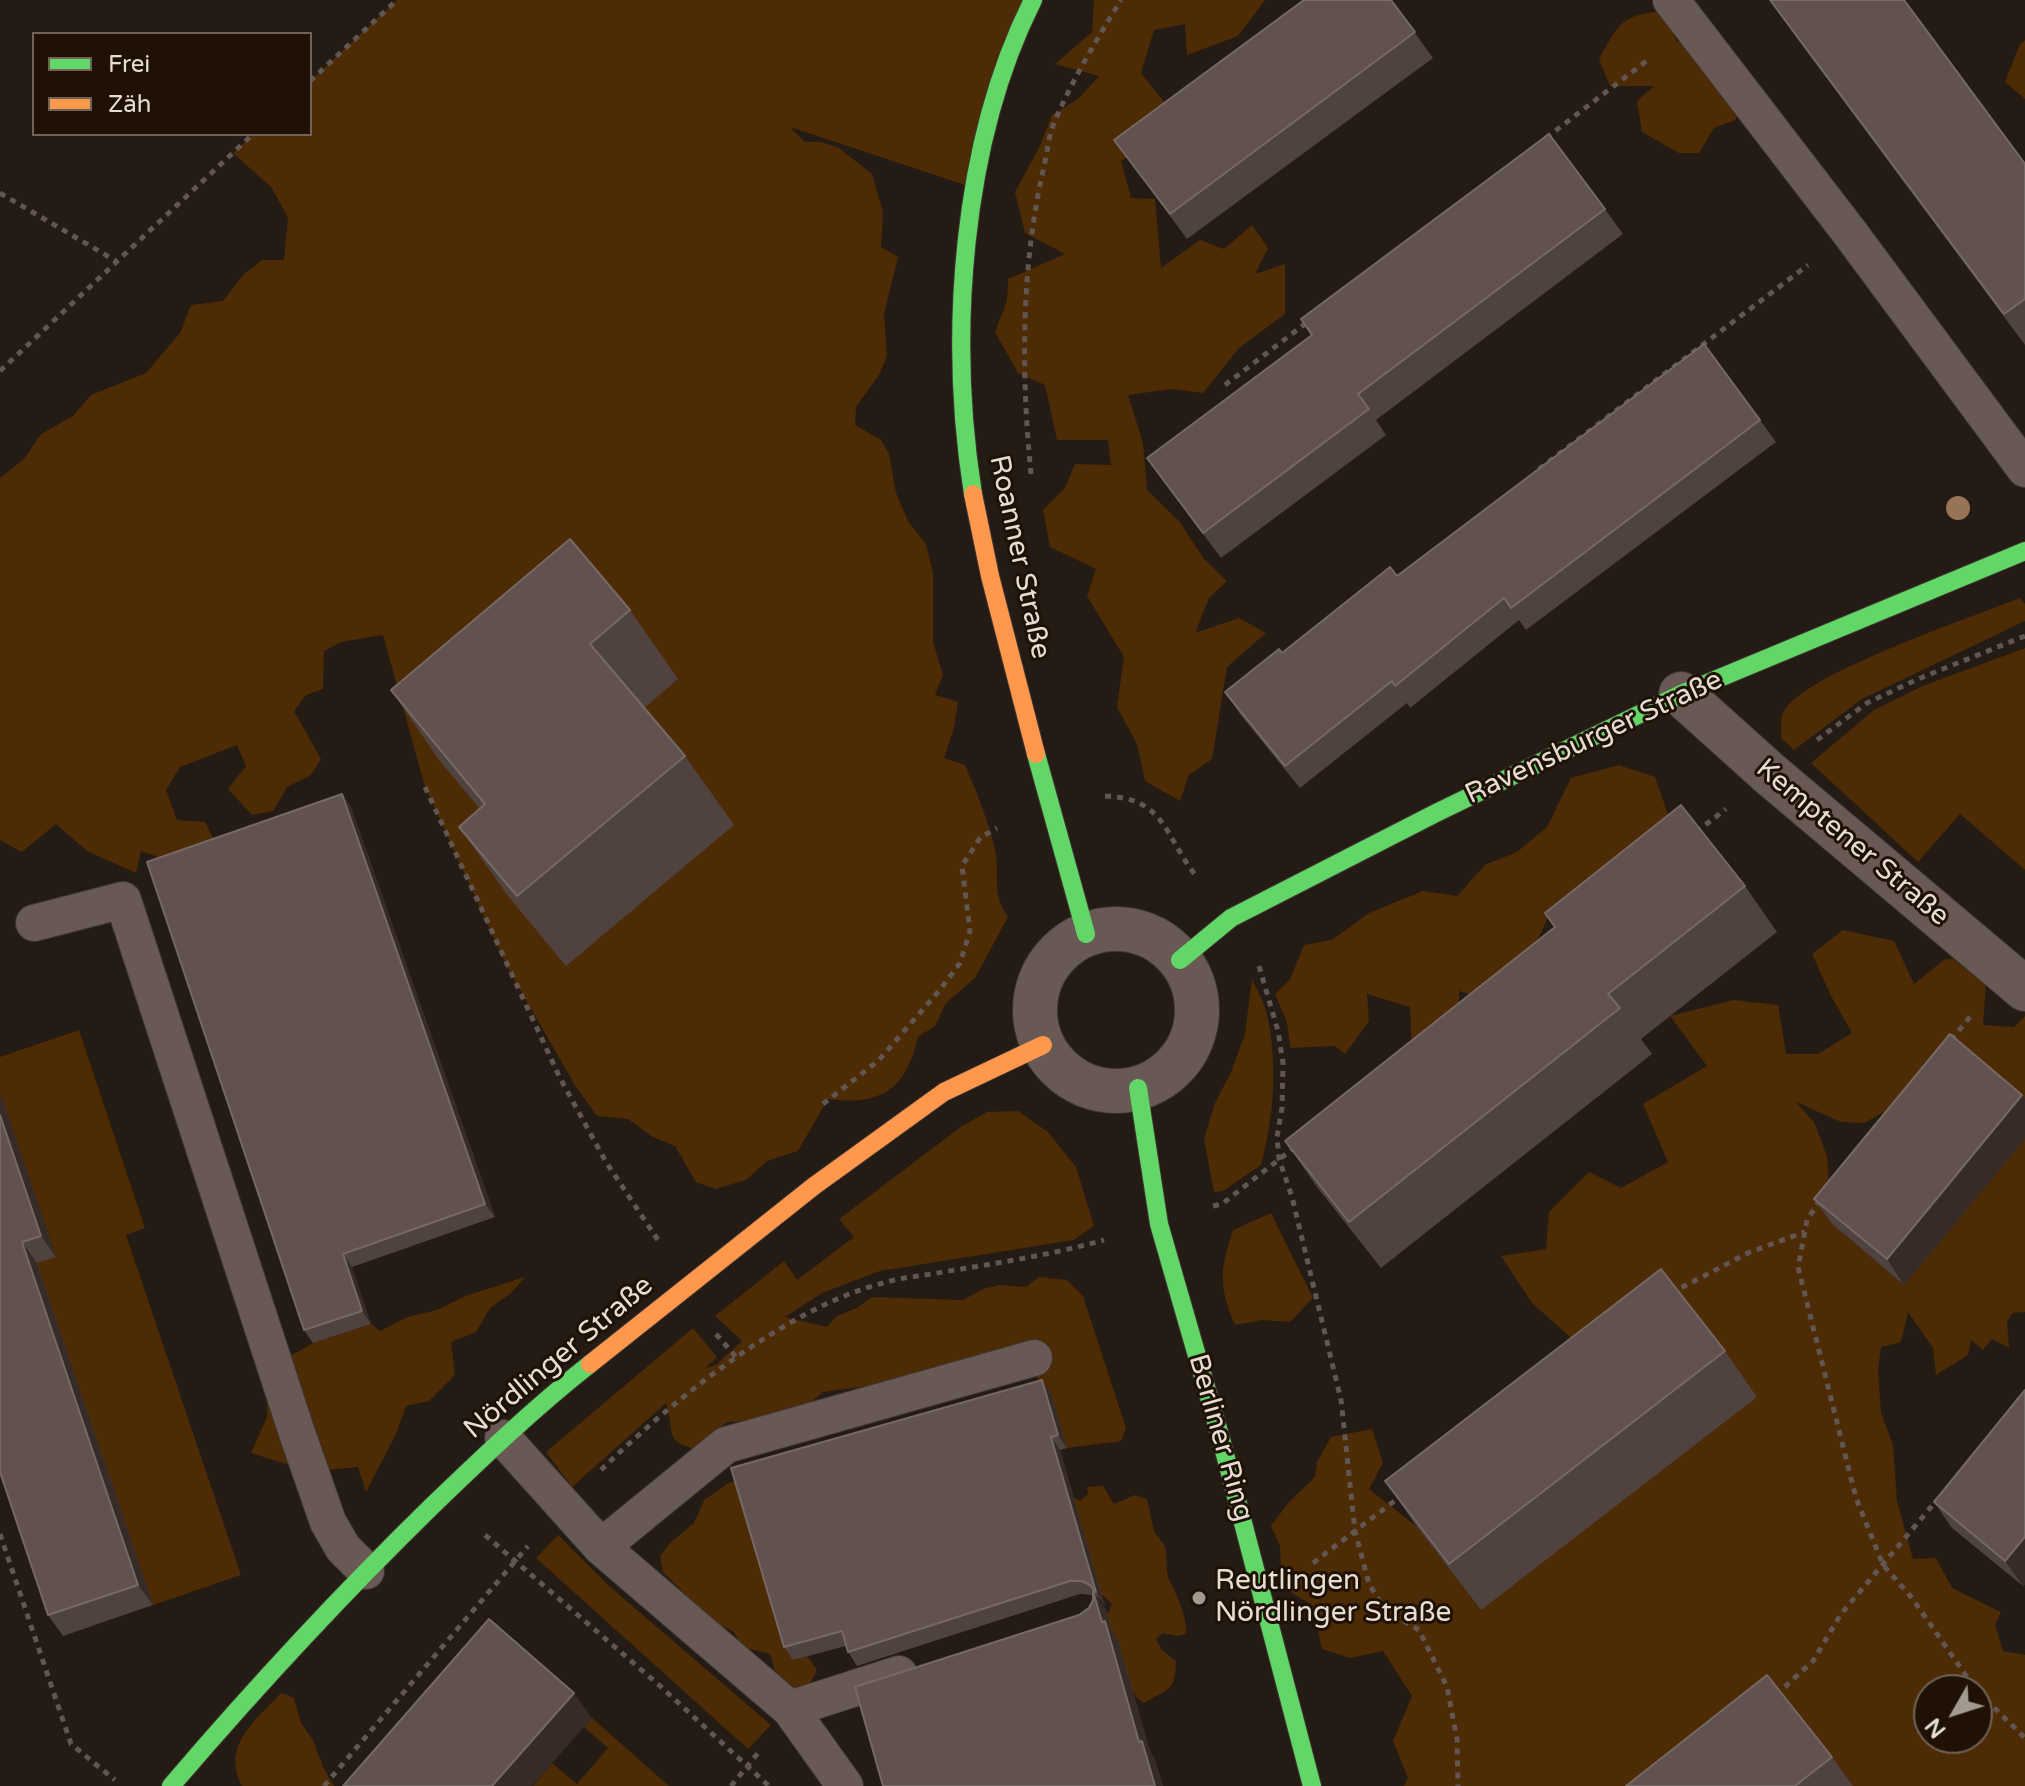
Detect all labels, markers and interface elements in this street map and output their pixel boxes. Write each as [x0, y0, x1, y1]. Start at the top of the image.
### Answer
legend [32, 32, 312, 136]
text: Frei [108, 50, 150, 79]
text: Zäh [108, 90, 151, 119]
street label: Roanner Straße [981, 452, 1057, 662]
street label: Ravensburger Straße [1460, 664, 1728, 812]
street label: Kemptener Straße [1749, 752, 1955, 934]
street label: Nördlinger Straße [458, 1269, 660, 1447]
street label: Berliner Ring [1180, 1351, 1260, 1525]
place label: Reutlingen Nördlinger Straße [1215, 1565, 1451, 1631]
marker: Reutlingen Nördlinger Straße [1190, 1589, 1208, 1607]
north arrow [1913, 1674, 1993, 1754]
text: N [1920, 1713, 1952, 1743]

